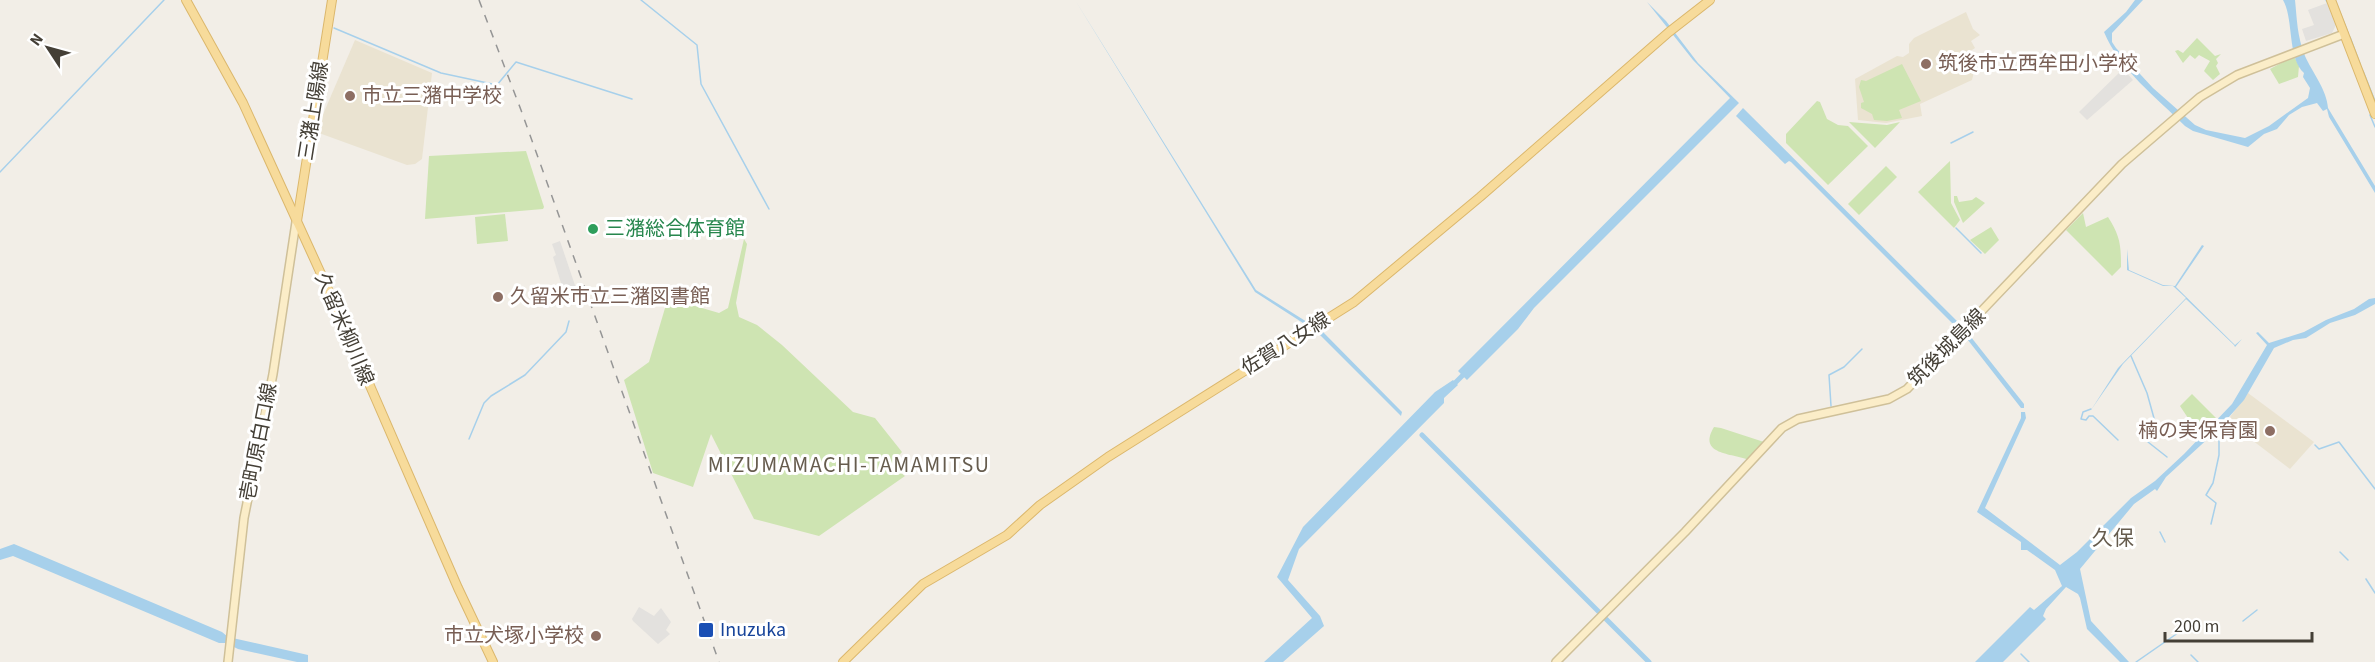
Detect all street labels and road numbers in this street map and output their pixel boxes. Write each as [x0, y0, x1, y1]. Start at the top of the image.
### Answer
street label: 三潴上陽線 [292, 59, 336, 163]
street label: 久留米柳川線 [308, 268, 380, 390]
street label: 筑後城島線 [1902, 303, 1992, 393]
street label: 佐賀八女線 [1236, 306, 1336, 382]
street label: 壱町原白口線 [234, 380, 284, 504]

